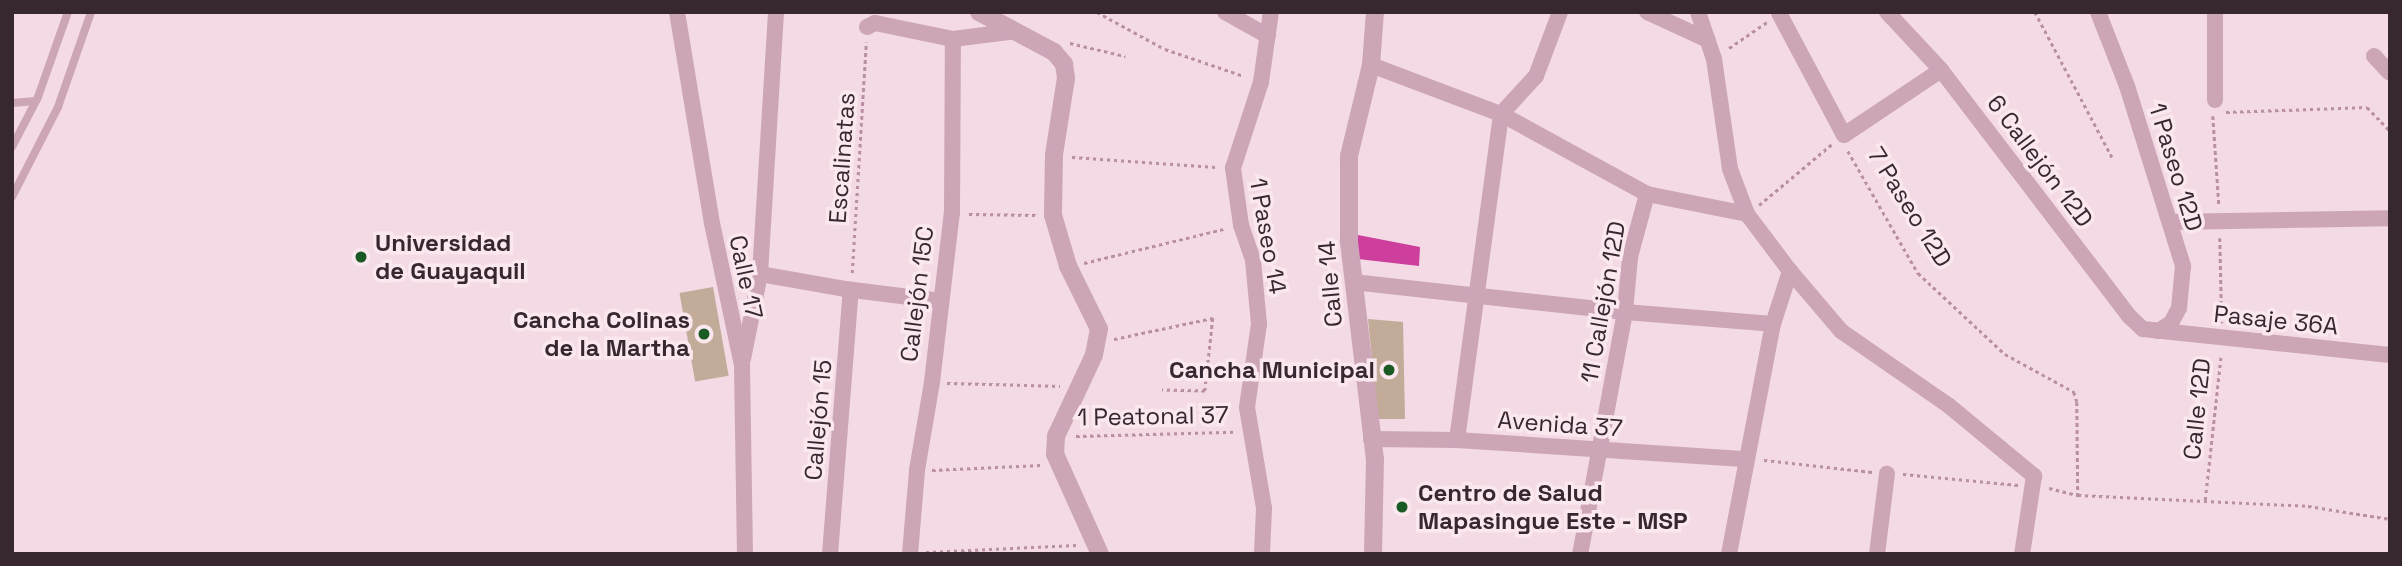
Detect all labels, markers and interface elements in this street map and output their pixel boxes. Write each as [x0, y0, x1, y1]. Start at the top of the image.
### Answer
street label: 6 Callejón 12D [1981, 89, 2099, 233]
street label: Escalinatas [823, 92, 861, 224]
street label: 1 Paseo 12D [2143, 100, 2209, 234]
street label: 7 Paseo 12D [1862, 142, 1958, 272]
street label: 1 Paseo 14 [1244, 176, 1292, 296]
street label: 11 Callejón 12D [1575, 219, 1631, 385]
street label: Callejón 15C [894, 224, 940, 364]
place label: Universidad de Guayaquil [375, 229, 526, 285]
street label: Calle 17 [723, 232, 769, 322]
street label: Calle 14 [1312, 240, 1348, 328]
marker: Universidad de Guayaquil [353, 249, 369, 265]
street label: Pasaje 36A [2212, 299, 2340, 341]
place label: Cancha Colinas de la Martha [513, 306, 690, 362]
marker: Cancha Colinas de la Martha [696, 326, 712, 342]
place label: Cancha Municipal [1169, 356, 1375, 384]
street label: Calle 12D [2177, 357, 2217, 461]
street label: Callejón 15 [798, 358, 838, 482]
marker: Cancha Municipal [1381, 362, 1397, 378]
street label: 1 Peatonal 37 [1077, 400, 1229, 432]
street label: Avenida 37 [1496, 405, 1624, 443]
place label: Centro de Salud Mapasingue Este - MSP [1418, 479, 1689, 535]
marker: Centro de Salud Mapasingue Este - MSP [1392, 497, 1412, 517]

